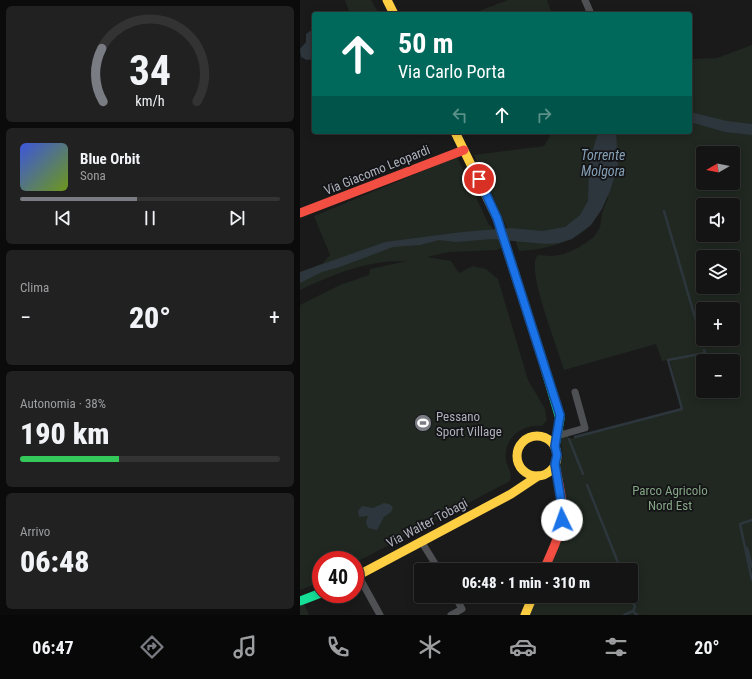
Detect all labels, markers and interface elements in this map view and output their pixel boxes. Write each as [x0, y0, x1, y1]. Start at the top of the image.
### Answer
text: 50 m [398, 27, 454, 60]
icon: ahead [332, 28, 384, 80]
text: 34 [129, 46, 171, 95]
text: Via Carlo Porta [398, 61, 505, 82]
text: km/h [135, 92, 165, 108]
icon: left [449, 104, 471, 126]
icon: ahead [491, 104, 513, 126]
icon: right [533, 104, 555, 126]
street label: Via Giacomo Leopardi [322, 142, 432, 198]
north arrow [696, 146, 740, 190]
map controls [696, 146, 740, 398]
water label: Torrente Molgora [581, 147, 625, 179]
text: Blue Orbit [80, 150, 140, 168]
pin [462, 162, 496, 196]
text: Sona [80, 168, 106, 183]
icon: arrive [468, 168, 490, 190]
button: sound [696, 198, 740, 242]
icon: previous [52, 207, 74, 229]
icon: pause [139, 207, 161, 229]
icon: next [226, 207, 248, 229]
button: layers [696, 250, 740, 294]
text: Clima [20, 280, 49, 295]
text: 20° [129, 300, 171, 335]
button: + [696, 302, 740, 346]
text: − [20, 305, 31, 330]
text: + [269, 305, 280, 330]
button: − [696, 354, 740, 398]
text: Autonomia · 38% [20, 396, 106, 411]
place label: Pessano Sport Village [436, 409, 502, 439]
sports icon: Pessano Sport Village [413, 413, 433, 433]
text: 190 km [20, 416, 109, 451]
park label: Parco Agricolo Nord Est [632, 483, 708, 513]
street label: Via Walter Tobagi [384, 495, 470, 551]
position arrow [541, 499, 583, 541]
text: Arrivo [20, 524, 50, 539]
text: 06:48 [20, 544, 89, 579]
speed limit sign: 40 [312, 551, 364, 603]
text: 06:48 · 1 min · 310 m [462, 574, 590, 592]
icon: directions [138, 633, 166, 661]
icon: music [231, 633, 259, 661]
icon: phone [324, 633, 352, 661]
icon: climate [416, 633, 444, 661]
icon: car [509, 633, 537, 661]
icon: filters [602, 633, 630, 661]
text: 06:47 [32, 637, 74, 658]
text: 20° [694, 637, 720, 658]

